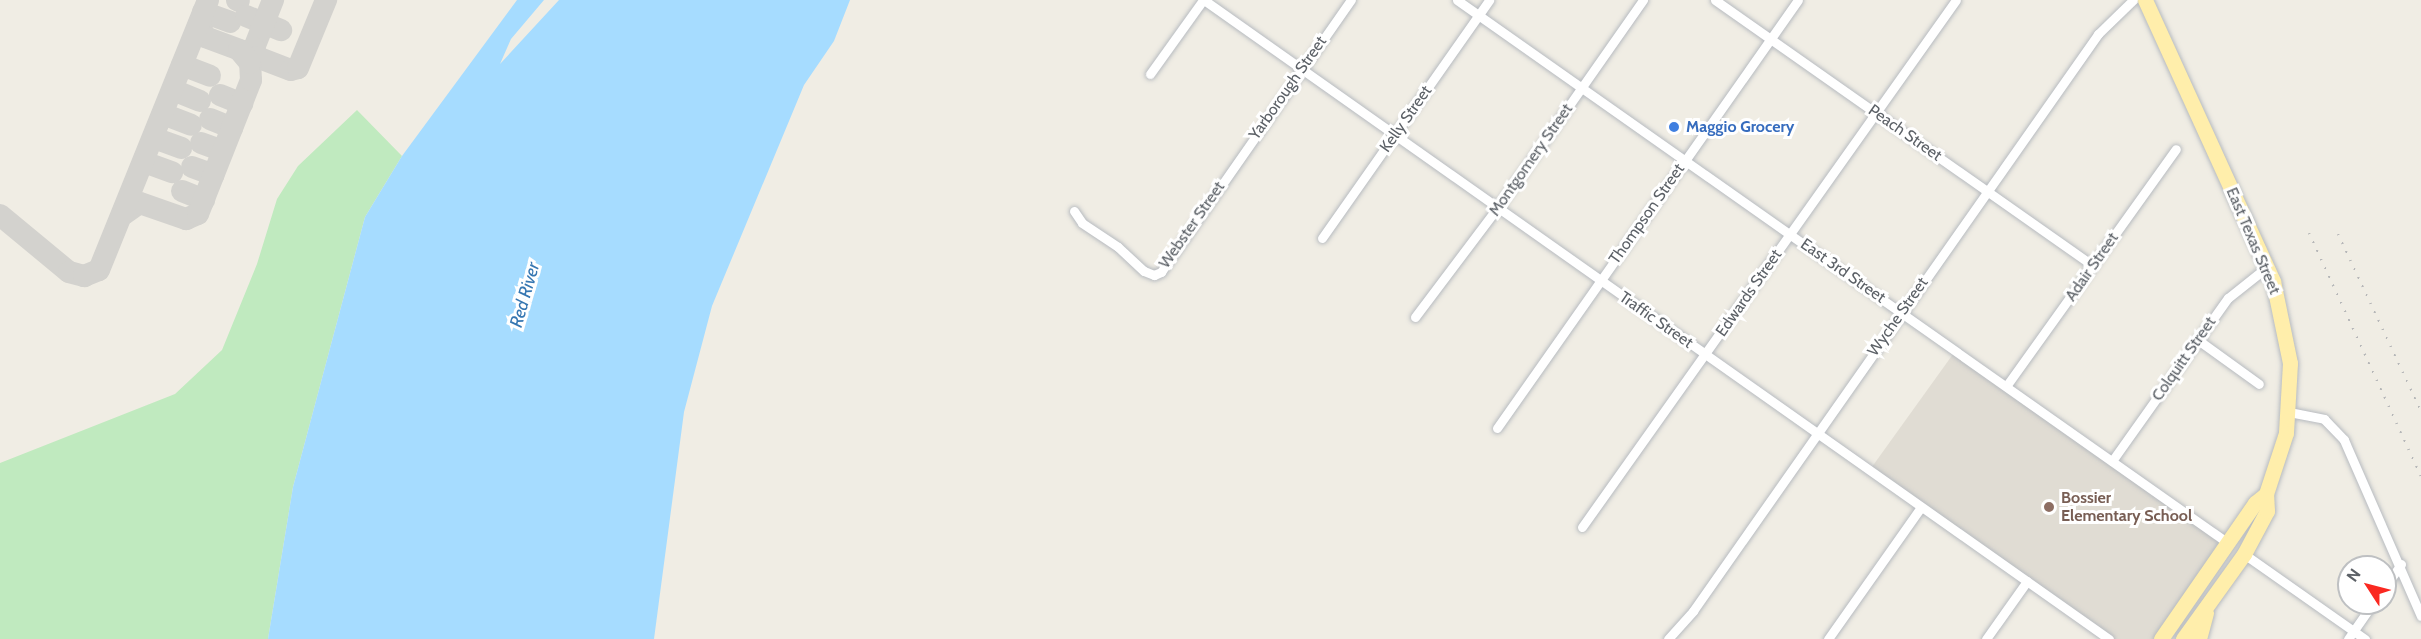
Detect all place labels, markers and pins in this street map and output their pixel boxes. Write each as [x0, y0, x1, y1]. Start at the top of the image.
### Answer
place label: Maggio Grocery [1686, 117, 1794, 137]
marker: Maggio Grocery [1667, 120, 1681, 134]
place label: Bossier Elementary School [2061, 488, 2192, 526]
marker: Bossier Elementary School [2042, 500, 2056, 514]

